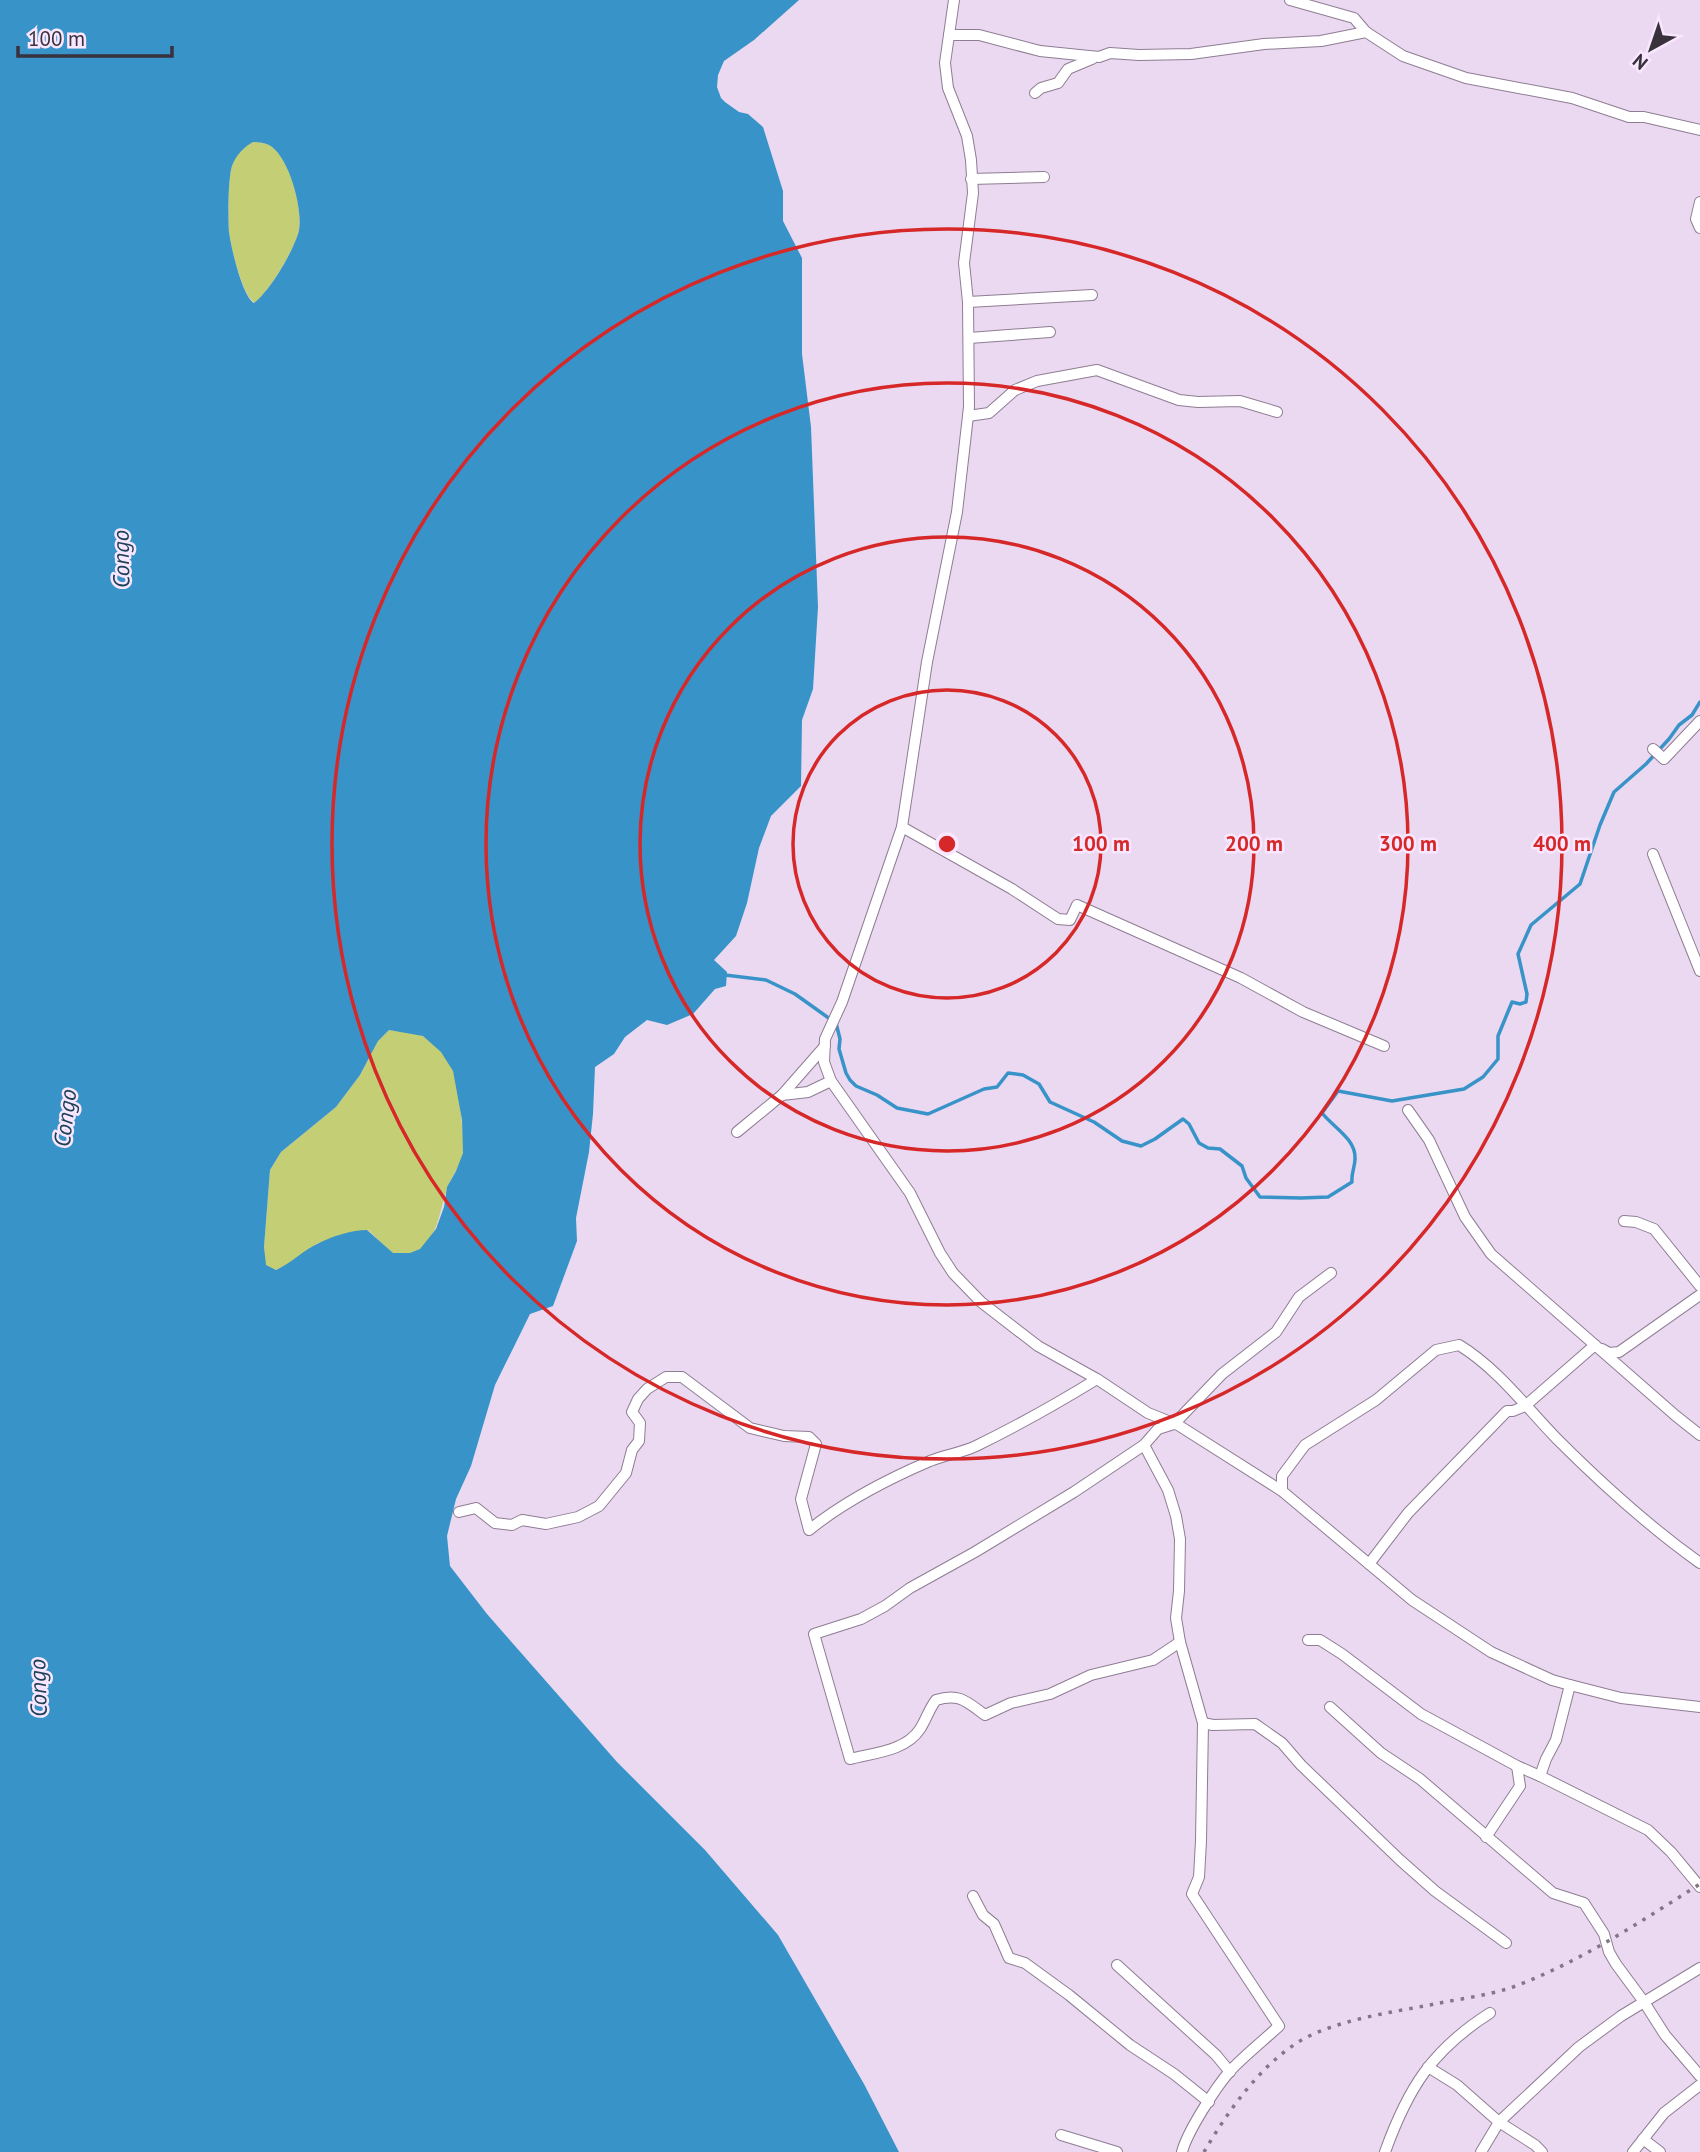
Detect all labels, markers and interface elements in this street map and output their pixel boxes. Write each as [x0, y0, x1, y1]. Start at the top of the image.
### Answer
scale bar [18, 14, 172, 58]
north arrow [1616, 14, 1686, 84]
text: 100 m [28, 25, 85, 52]
text: N [1628, 49, 1653, 75]
water label: Congo [105, 530, 136, 588]
text: 100 m [1072, 830, 1130, 857]
text: 200 m [1225, 830, 1283, 857]
text: 300 m [1379, 830, 1437, 857]
text: 400 m [1533, 830, 1591, 857]
centre of rings [935, 832, 959, 856]
water label: Congo [47, 1087, 82, 1149]
water label: Congo [22, 1658, 53, 1718]

